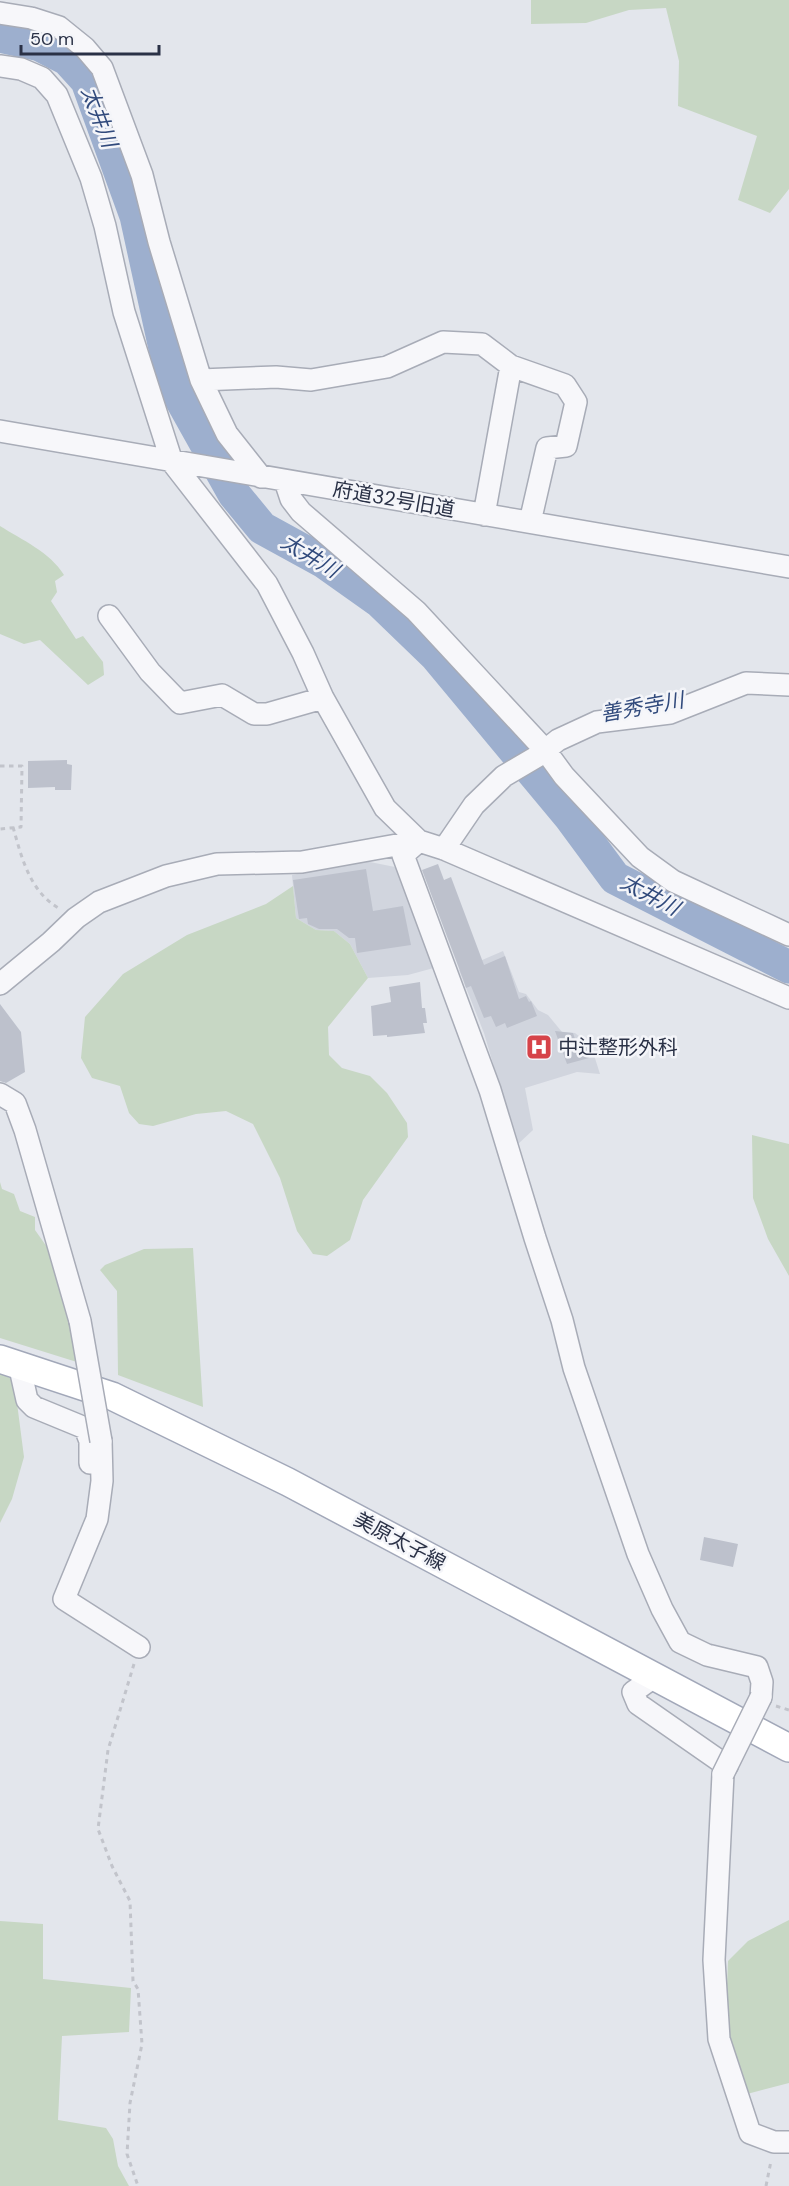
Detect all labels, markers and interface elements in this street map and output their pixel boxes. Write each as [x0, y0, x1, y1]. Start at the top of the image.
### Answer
scale bar [21, 18, 159, 56]
text: 50 m [30, 27, 74, 51]
water label: 太井川 [75, 83, 124, 153]
street label: 府道32号旧道 [331, 475, 457, 523]
water label: 太井川 [276, 528, 346, 585]
water label: 善秀寺川 [598, 686, 688, 728]
water label: 太井川 [616, 868, 686, 923]
hospital icon: 中辻整形外科 [524, 1032, 554, 1062]
place label: 中辻整形外科 [558, 1034, 678, 1060]
street label: 美原太子線 [350, 1506, 450, 1576]

